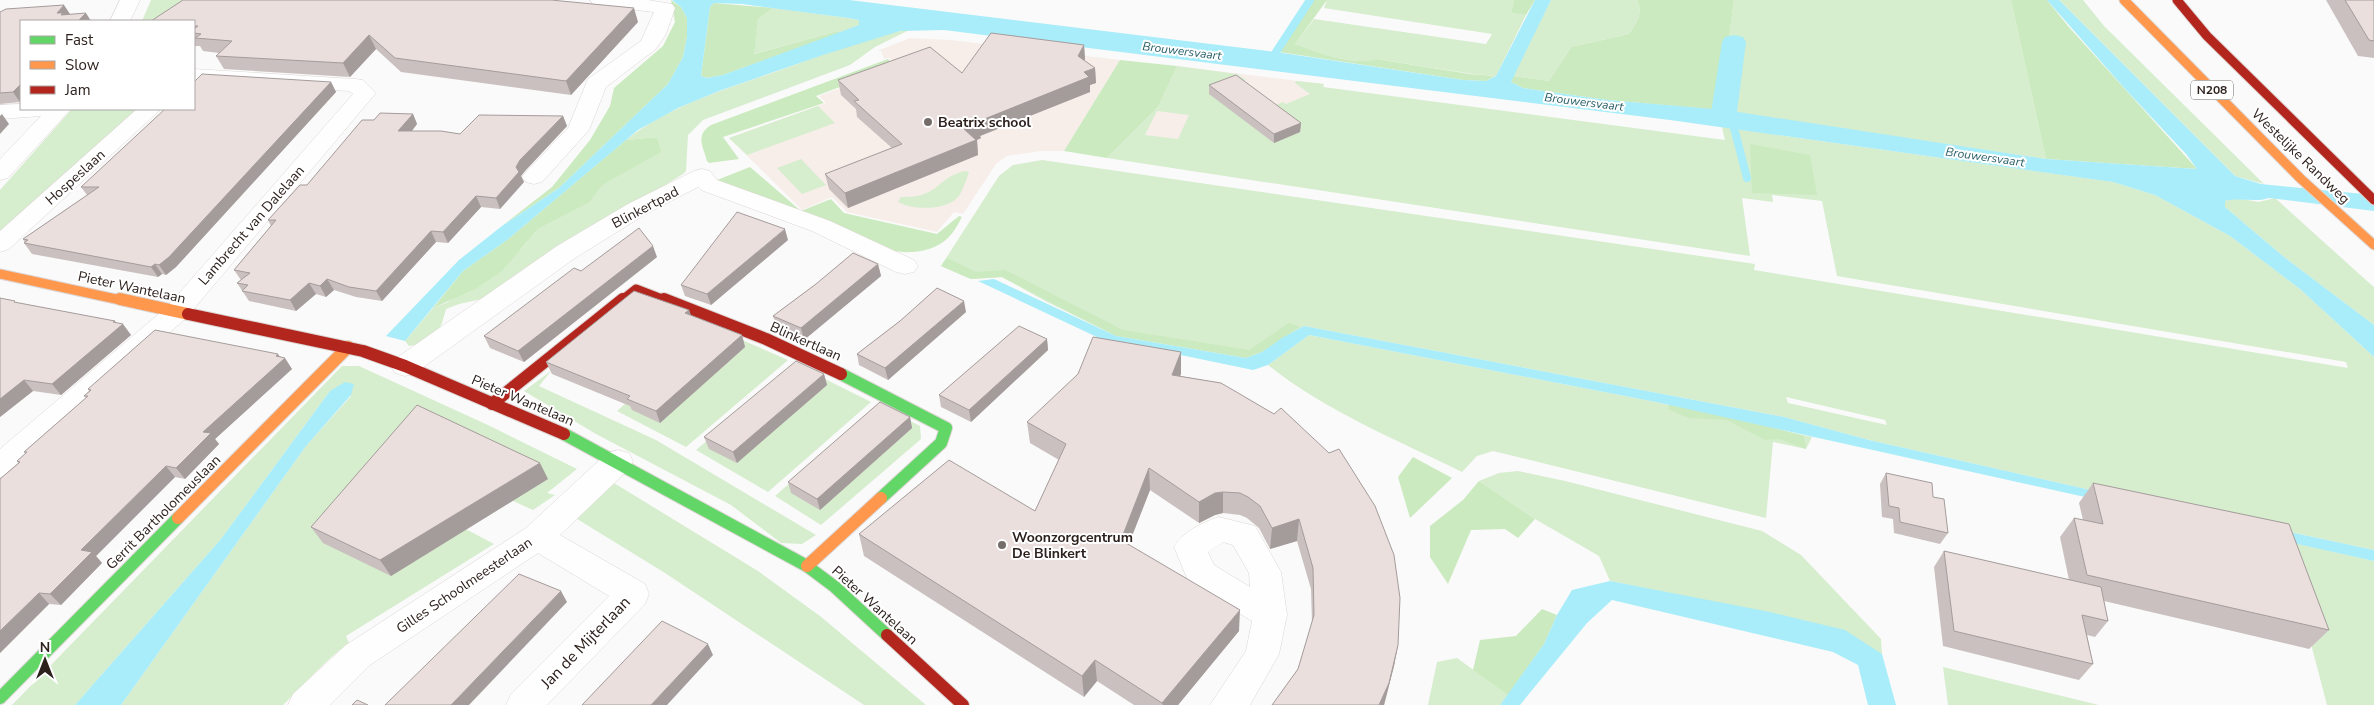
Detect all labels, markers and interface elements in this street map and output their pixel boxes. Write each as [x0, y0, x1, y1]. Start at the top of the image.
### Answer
legend [20, 20, 195, 110]
text: Fast [65, 30, 94, 50]
water label: Brouwersvaart [1142, 38, 1223, 64]
text: Slow [65, 55, 100, 75]
text: Jam [64, 80, 91, 100]
road number: N208 [2191, 80, 2233, 100]
water label: Brouwersvaart [1544, 89, 1625, 115]
street label: Westelijke Randweg [2247, 104, 2354, 208]
place label: Beatrix school [938, 113, 1031, 132]
marker: Beatrix school [922, 116, 934, 128]
water label: Brouwersvaart [1944, 144, 2026, 171]
street label: Hospeslaan [41, 145, 109, 209]
street label: Lambrecht van Dalelaan [194, 161, 309, 289]
street label: Blinkertpad [608, 182, 682, 233]
street label: Pieter Wantelaan [76, 267, 187, 308]
street label: Blinkertlaan [767, 317, 845, 366]
street label: Pieter Wantelaan [469, 370, 577, 431]
street label: Gerrit Bartholomeuslaan [102, 451, 225, 574]
place label: Woonzorgcentrum De Blinkert [1012, 528, 1133, 563]
street label: Gilles Schoolmeesterlaan [393, 533, 536, 638]
marker: Woonzorgcentrum De Blinkert [996, 539, 1008, 551]
street label: Pieter Wantelaan [828, 562, 922, 649]
street label: Jan de Mijterlaan [535, 592, 635, 694]
north arrow [20, 635, 70, 685]
text: N [40, 638, 50, 657]

